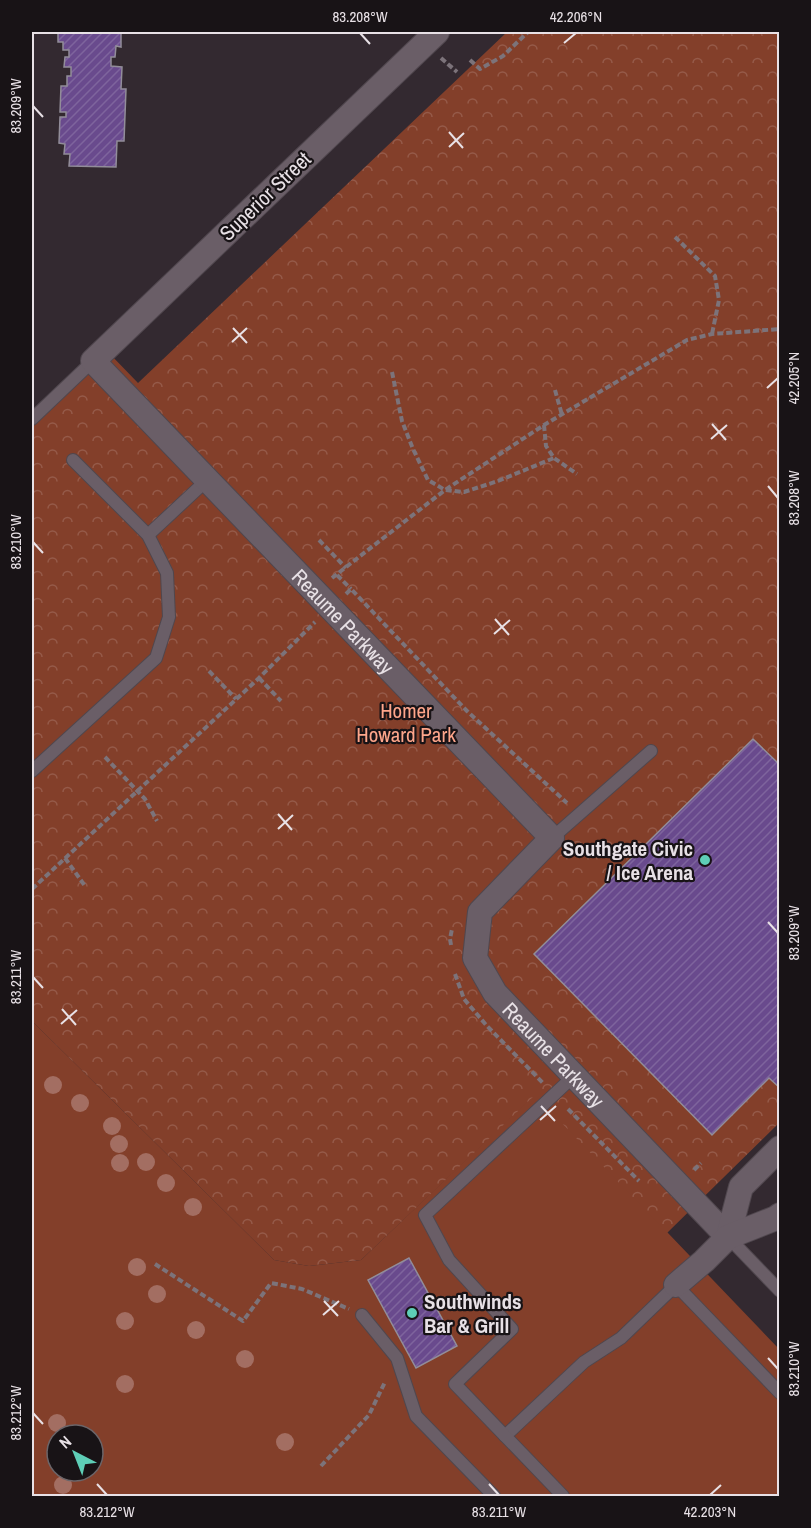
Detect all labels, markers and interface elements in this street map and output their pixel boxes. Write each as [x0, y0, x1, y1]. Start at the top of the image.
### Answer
text: 83.208°W [332, 6, 388, 27]
text: 42.206°N [550, 6, 602, 27]
text: 83.209°W [5, 78, 26, 134]
street label: Superior Street [213, 145, 317, 247]
text: 42.205°N [783, 352, 804, 404]
text: 83.208°W [783, 470, 804, 526]
text: 83.210°W [5, 514, 26, 570]
street label: Reaume Parkway [286, 562, 401, 680]
park label: Homer Howard Park [356, 696, 456, 749]
place label: Southgate Civic / Ice Arena [563, 834, 693, 887]
marker: Southgate Civic / Ice Arena [698, 853, 712, 867]
text: 83.209°W [783, 905, 804, 961]
text: 83.211°W [5, 949, 26, 1004]
street label: Reaume Parkway [496, 995, 612, 1114]
place label: Southwinds Bar & Grill [424, 1287, 522, 1340]
marker: Southwinds Bar & Grill [405, 1306, 419, 1320]
text: 83.210°W [783, 1341, 804, 1397]
text: 83.212°W [5, 1385, 26, 1441]
north arrow [45, 1423, 105, 1483]
text: N [54, 1431, 76, 1453]
text: 83.212°W [79, 1501, 135, 1522]
text: 83.211°W [472, 1501, 527, 1522]
text: 42.203°N [684, 1501, 736, 1522]

